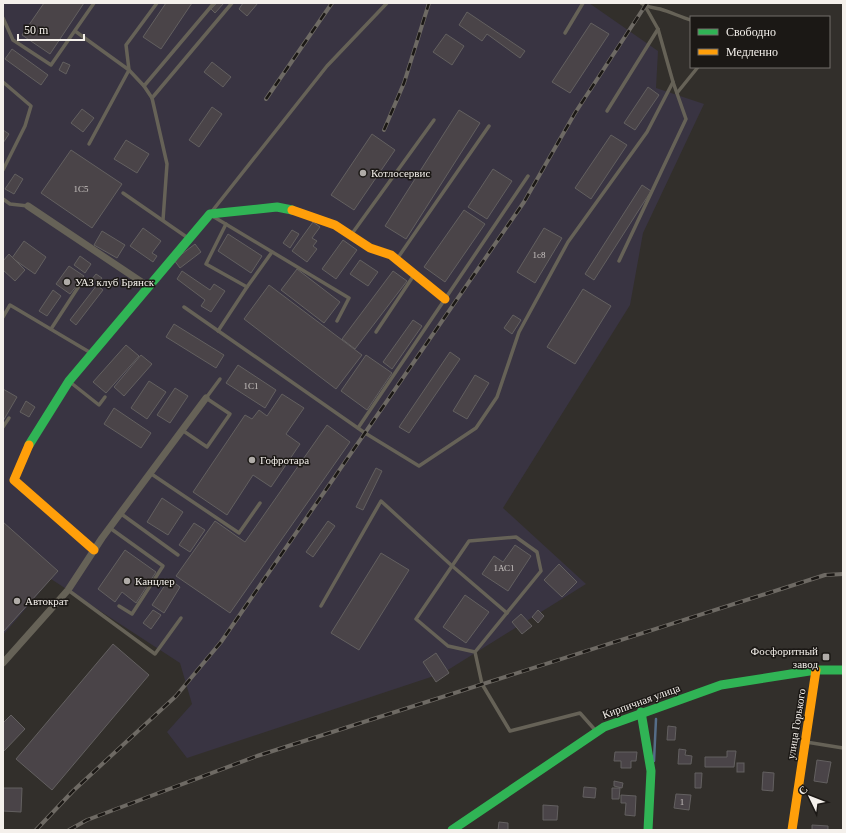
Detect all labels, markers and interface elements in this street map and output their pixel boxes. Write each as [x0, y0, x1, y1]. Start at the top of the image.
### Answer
scale bar [18, 16, 84, 42]
legend [690, 16, 830, 68]
text: 50 m [24, 23, 49, 37]
text: Свободно [726, 25, 776, 39]
text: Медленно [726, 45, 778, 59]
place label: Котлосервис [371, 167, 430, 179]
marker: Котлосервис [358, 168, 368, 178]
house number: 1С5 [73, 184, 89, 194]
house number: 1с8 [533, 250, 546, 260]
place label: УАЗ клуб Брянск [75, 276, 155, 288]
marker: УАЗ клуб Брянск [62, 277, 72, 287]
house number: 1С1 [243, 381, 259, 391]
place label: Гофротара [260, 454, 309, 466]
marker: Гофротара [247, 455, 257, 465]
house number: 1АС1 [493, 563, 515, 573]
place label: Канцлер [135, 575, 175, 587]
marker: Канцлер [122, 576, 132, 586]
place label: Автократ [25, 595, 68, 607]
marker: Автократ [12, 596, 22, 606]
place label: Фосфоритный завод [751, 645, 818, 670]
marker: Фосфоритный завод [821, 652, 831, 662]
street label: Кирпичная улица [601, 681, 682, 721]
street label: улица Горького [784, 687, 808, 760]
north arrow [790, 777, 830, 817]
text: С [796, 783, 810, 797]
house number: 1 [680, 797, 684, 807]

